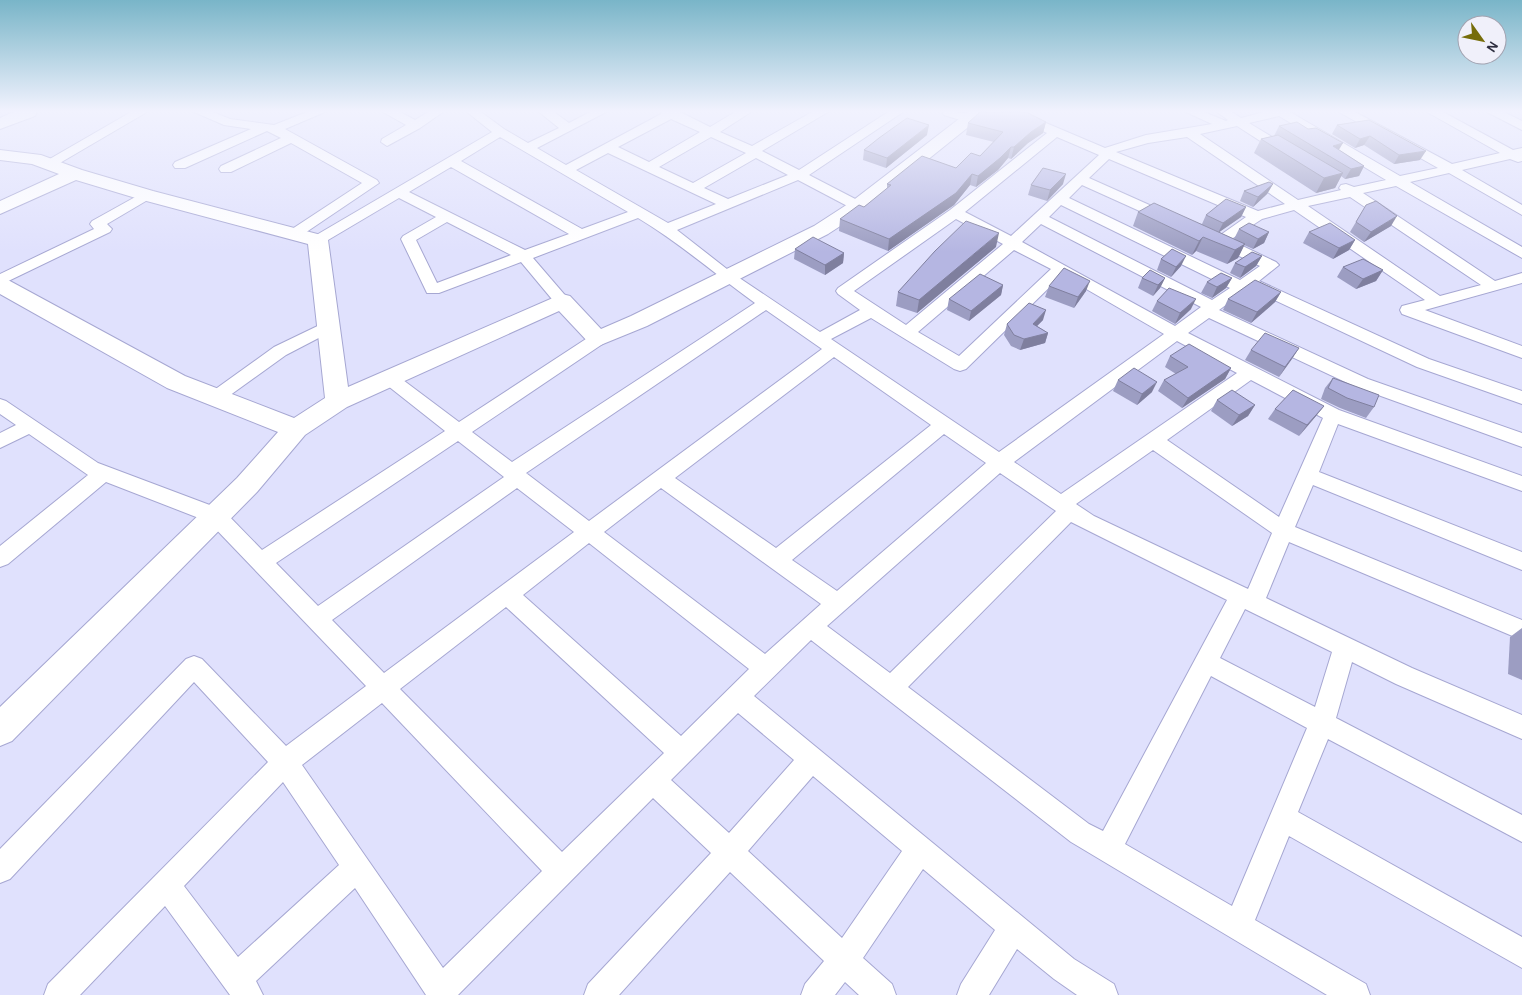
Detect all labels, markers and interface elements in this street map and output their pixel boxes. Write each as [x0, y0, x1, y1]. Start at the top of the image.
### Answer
north arrow [1457, 15, 1507, 65]
text: N [1484, 39, 1501, 54]

